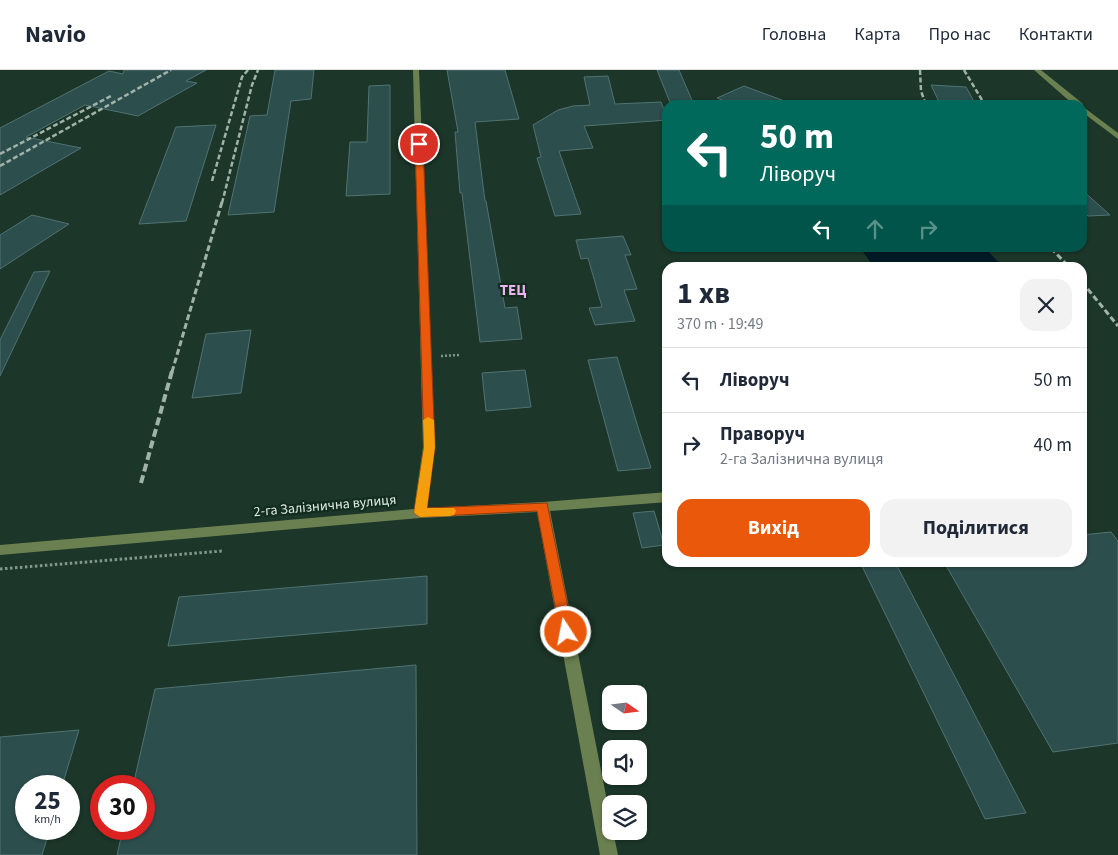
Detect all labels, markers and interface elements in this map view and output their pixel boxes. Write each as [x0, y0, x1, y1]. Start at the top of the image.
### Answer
text: Navio [25, 17, 86, 52]
text: Головна [762, 22, 826, 47]
text: Карта [854, 22, 900, 47]
text: Про нас [928, 22, 991, 47]
text: Контакти [1019, 22, 1093, 47]
text: 50 m [760, 112, 834, 162]
icon: left [677, 120, 742, 185]
pin [398, 123, 440, 165]
icon: arrive [405, 130, 433, 158]
text: Ліворуч [760, 158, 836, 190]
icon: left [808, 215, 836, 243]
icon: ahead [861, 215, 889, 243]
icon: right [914, 215, 942, 243]
text: 1 хв [677, 272, 730, 315]
button: close [1020, 279, 1072, 331]
district label: ТЕЦ [500, 280, 526, 301]
text: 370 m · 19:49 [677, 313, 764, 335]
icon: left [677, 366, 705, 394]
text: Ліворуч [720, 367, 789, 394]
text: 50 m [1034, 367, 1072, 394]
text: Праворуч [720, 421, 805, 448]
icon: right [677, 431, 705, 459]
text: 40 m [1034, 432, 1072, 459]
text: 2-га Залізнична вулиця [720, 448, 883, 470]
street label: 2-га Залізнична вулиця [253, 490, 397, 522]
button: Вихід [677, 499, 870, 557]
button: Поділитися [880, 499, 1072, 557]
position arrow [539, 605, 591, 657]
north arrow [602, 685, 648, 730]
map controls [602, 685, 647, 840]
button: sound [602, 740, 647, 785]
speed limit sign: 30 [90, 775, 155, 840]
text: 25 [34, 783, 61, 819]
button: layers [602, 795, 647, 840]
text: km/h [34, 811, 61, 828]

